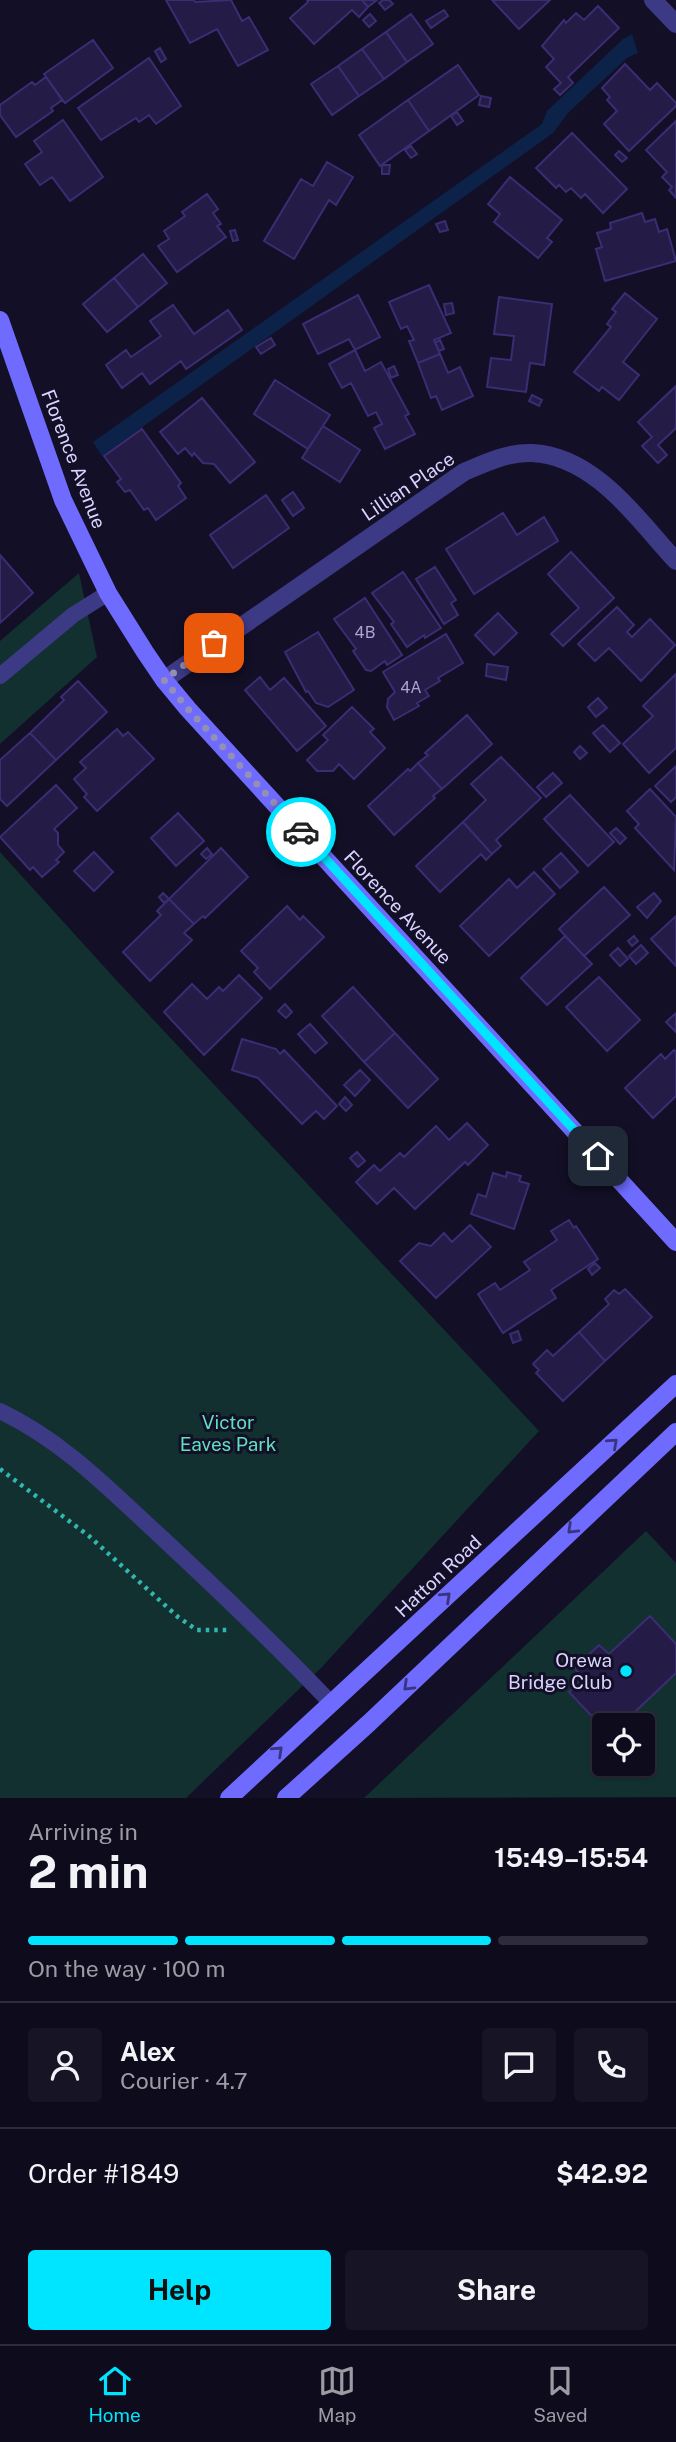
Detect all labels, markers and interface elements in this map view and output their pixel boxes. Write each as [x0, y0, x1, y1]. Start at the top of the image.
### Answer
street label: Florence Avenue [37, 386, 111, 532]
street label: Lillian Place [357, 447, 459, 525]
pin [184, 613, 244, 673]
house number: 4B [355, 623, 375, 642]
icon: bag [195, 624, 233, 662]
house number: 4A [400, 678, 422, 697]
courier [266, 797, 336, 867]
icon: car [282, 813, 320, 851]
street label: Florence Avenue [340, 846, 456, 968]
pin [568, 1126, 628, 1186]
icon: home [579, 1137, 617, 1175]
park label: Victor Eaves Park [180, 1411, 277, 1455]
one-way arrow [605, 1439, 618, 1451]
one-way arrow [568, 1520, 581, 1533]
street label: Hatton Road [390, 1531, 486, 1621]
one-way arrow [438, 1593, 451, 1606]
place label: Orewa Bridge Club [508, 1649, 612, 1693]
marker: Orewa Bridge Club [618, 1663, 634, 1679]
one-way arrow [403, 1677, 416, 1690]
map controls [592, 1713, 655, 1776]
button: locate [592, 1713, 655, 1776]
one-way arrow [270, 1747, 283, 1760]
text: Arriving in [28, 1818, 138, 1845]
text: 15:49–15:54 [494, 1842, 648, 1873]
text: 2 min [28, 1844, 148, 1898]
text: On the way · 100 m [28, 1955, 225, 1982]
button: person [28, 2028, 102, 2102]
button: chat [482, 2028, 556, 2102]
button: phone [574, 2028, 648, 2102]
text: Alex [120, 2036, 176, 2067]
text: Courier · 4.7 [120, 2067, 248, 2094]
text: Order #1849 [28, 2158, 179, 2189]
text: $42.92 [556, 2158, 648, 2189]
button: Help [28, 2250, 331, 2330]
button: Share [345, 2250, 648, 2330]
tab: Home [88, 2362, 141, 2426]
tab: Map [318, 2362, 356, 2426]
tab: Saved [533, 2362, 588, 2426]

